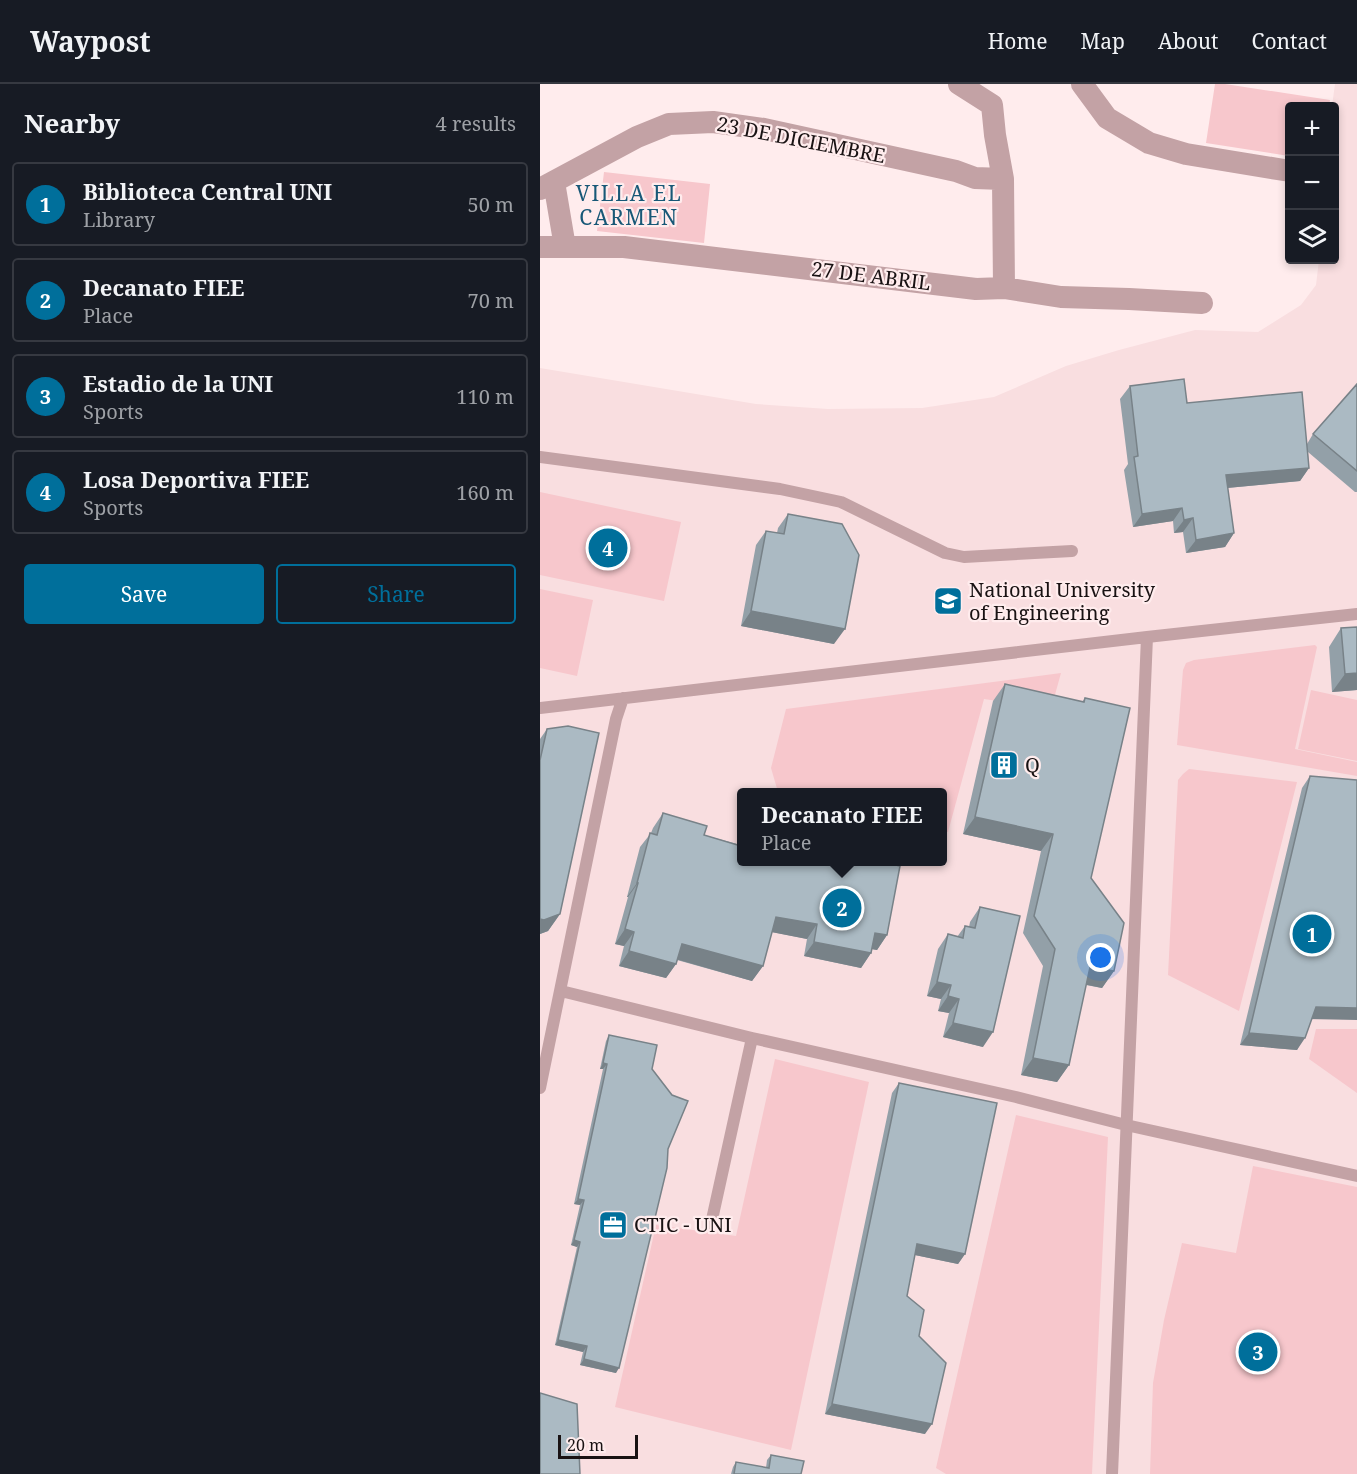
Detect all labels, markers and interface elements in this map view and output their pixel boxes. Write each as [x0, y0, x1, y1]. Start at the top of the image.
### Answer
text: Waypost [30, 22, 151, 60]
text: Home [988, 27, 1048, 55]
text: Map [1081, 27, 1125, 55]
text: About [1158, 27, 1219, 55]
text: Contact [1252, 27, 1327, 55]
map controls [1285, 102, 1339, 264]
button: + [1285, 102, 1339, 156]
text: Nearby [24, 105, 120, 141]
text: 4 results [436, 110, 516, 137]
street label: 23 DE DICIEMBRE [715, 110, 888, 169]
button: − [1285, 156, 1339, 210]
text: Biblioteca Central UNI [83, 176, 332, 206]
district label: VILLA EL CARMEN [576, 179, 682, 231]
text: 1 [40, 191, 51, 218]
text: 50 m [468, 191, 514, 218]
text: Library [83, 206, 155, 233]
button: layers [1285, 210, 1339, 264]
street label: 27 DE ABRIL [810, 255, 932, 296]
text: Decanato FIEE [83, 272, 244, 302]
text: 2 [40, 287, 51, 314]
text: 70 m [468, 287, 514, 314]
text: Place [83, 302, 133, 329]
text: Estadio de la UNI [83, 368, 273, 398]
text: 3 [40, 383, 51, 410]
text: 110 m [456, 383, 514, 410]
text: Sports [83, 398, 143, 425]
text: Losa Deportiva FIEE [83, 464, 309, 494]
text: 4 [40, 479, 51, 506]
text: 160 m [456, 479, 514, 506]
text: Sports [83, 494, 143, 521]
pin: 4 [588, 526, 628, 570]
button: Save [24, 564, 264, 624]
button: Share [276, 564, 516, 624]
place label: National University of Engineering [969, 576, 1156, 626]
school or university icon: National University of Engineering [932, 585, 964, 617]
building icon: Q [988, 749, 1020, 781]
place label: Q [1025, 751, 1040, 778]
popup [737, 788, 947, 866]
text: Decanato FIEE [761, 799, 923, 829]
text: Place [761, 829, 811, 856]
pin: 2 [822, 886, 862, 930]
pin: 1 [1292, 912, 1332, 956]
your location [1086, 943, 1115, 972]
office icon: CTIC - UNI [597, 1209, 629, 1241]
place label: CTIC - UNI [634, 1211, 732, 1238]
pin: 3 [1238, 1330, 1278, 1374]
scale bar [558, 1432, 638, 1460]
text: 20 m [567, 1434, 604, 1456]

